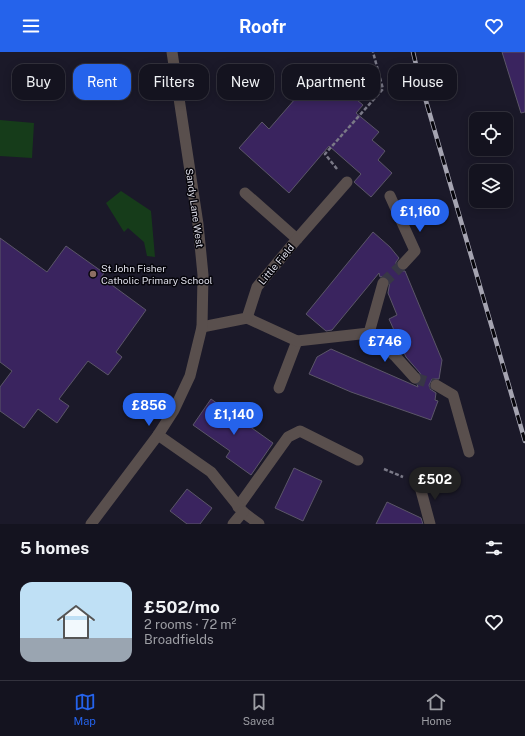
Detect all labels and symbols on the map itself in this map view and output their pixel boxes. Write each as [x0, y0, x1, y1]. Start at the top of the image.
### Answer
street label: Sandy Lane West [183, 168, 207, 249]
pin: £1,160 [387, 199, 453, 233]
street label: Little Field [256, 241, 296, 287]
place label: St John Fisher Catholic Primary School [101, 262, 213, 286]
marker: St John Fisher Catholic Primary School [88, 269, 98, 279]
pin: £746 [361, 329, 409, 363]
pin: £856 [125, 393, 173, 427]
pin: £1,140 [201, 402, 267, 436]
pin: £502 [411, 467, 459, 501]

